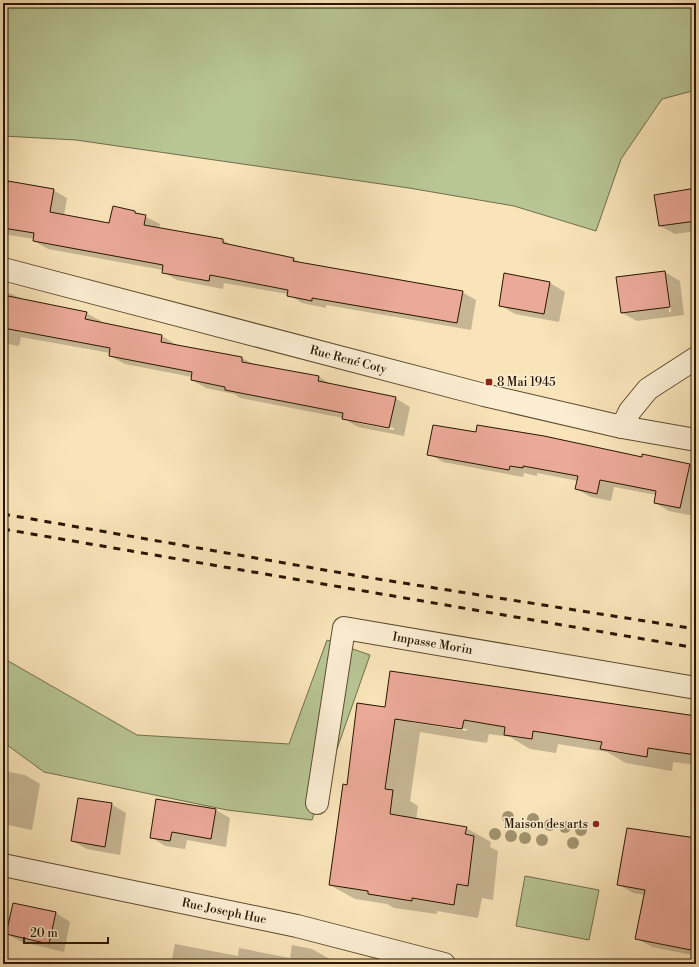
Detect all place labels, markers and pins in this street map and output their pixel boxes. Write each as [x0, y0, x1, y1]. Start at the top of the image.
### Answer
place label: 8 Mai 1945 [497, 375, 556, 390]
marker: 8 Mai 1945 [484, 377, 494, 387]
place label: Maison des arts [504, 817, 588, 832]
marker: Maison des arts [591, 819, 601, 829]

